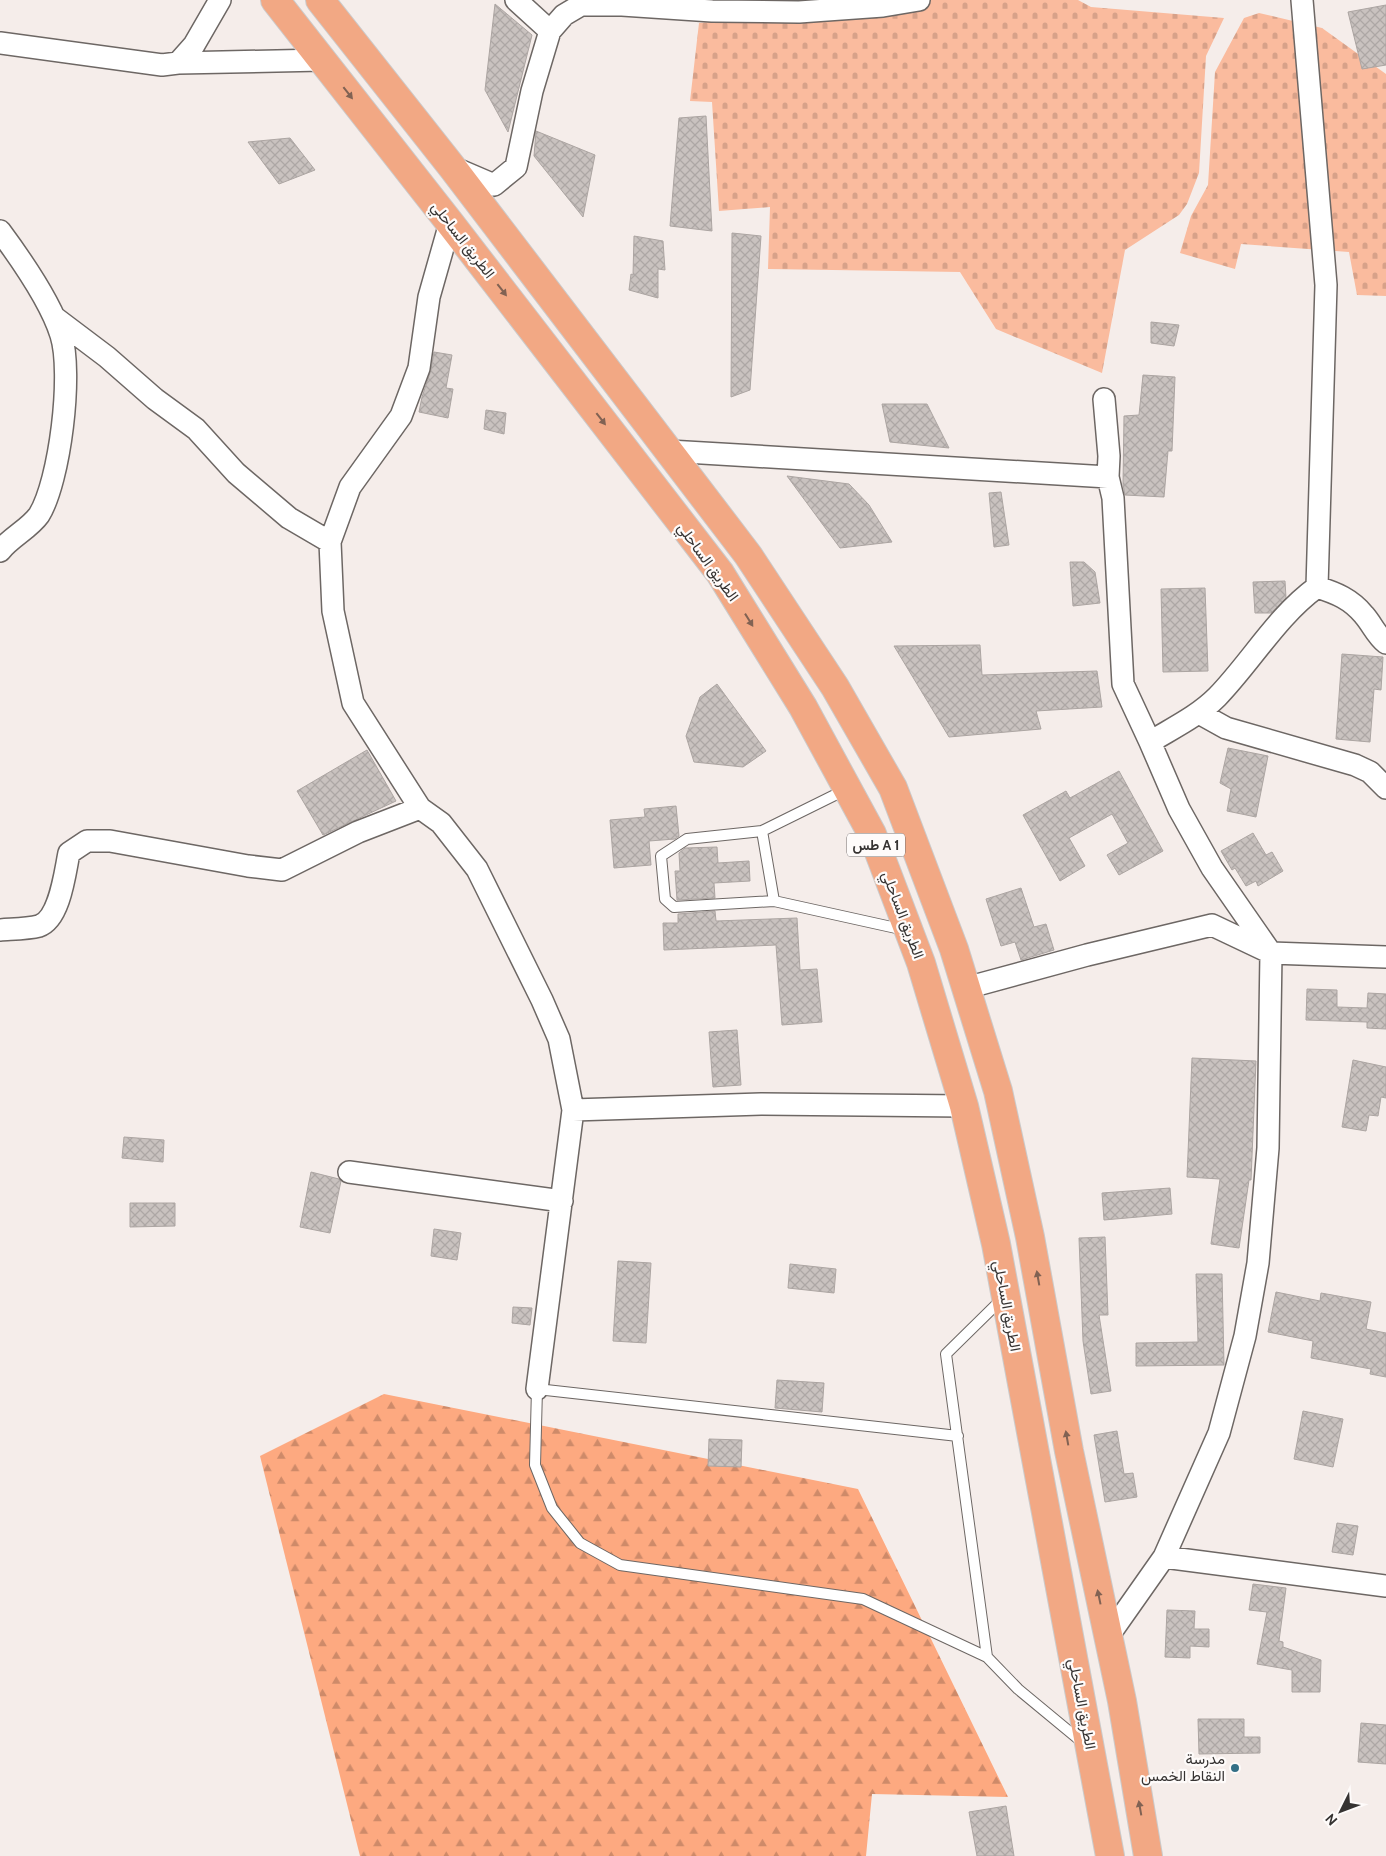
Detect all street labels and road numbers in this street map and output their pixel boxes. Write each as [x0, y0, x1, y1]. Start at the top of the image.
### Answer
street label: الطريق الساحلي [424, 198, 498, 284]
street label: الطريق الساحلي [670, 519, 742, 607]
road number: طس A 1 [847, 834, 905, 856]
street label: الطريق الساحلي [874, 869, 928, 963]
street label: الطريق الساحلي [985, 1259, 1025, 1354]
street label: الطريق الساحلي [1060, 1657, 1100, 1752]

